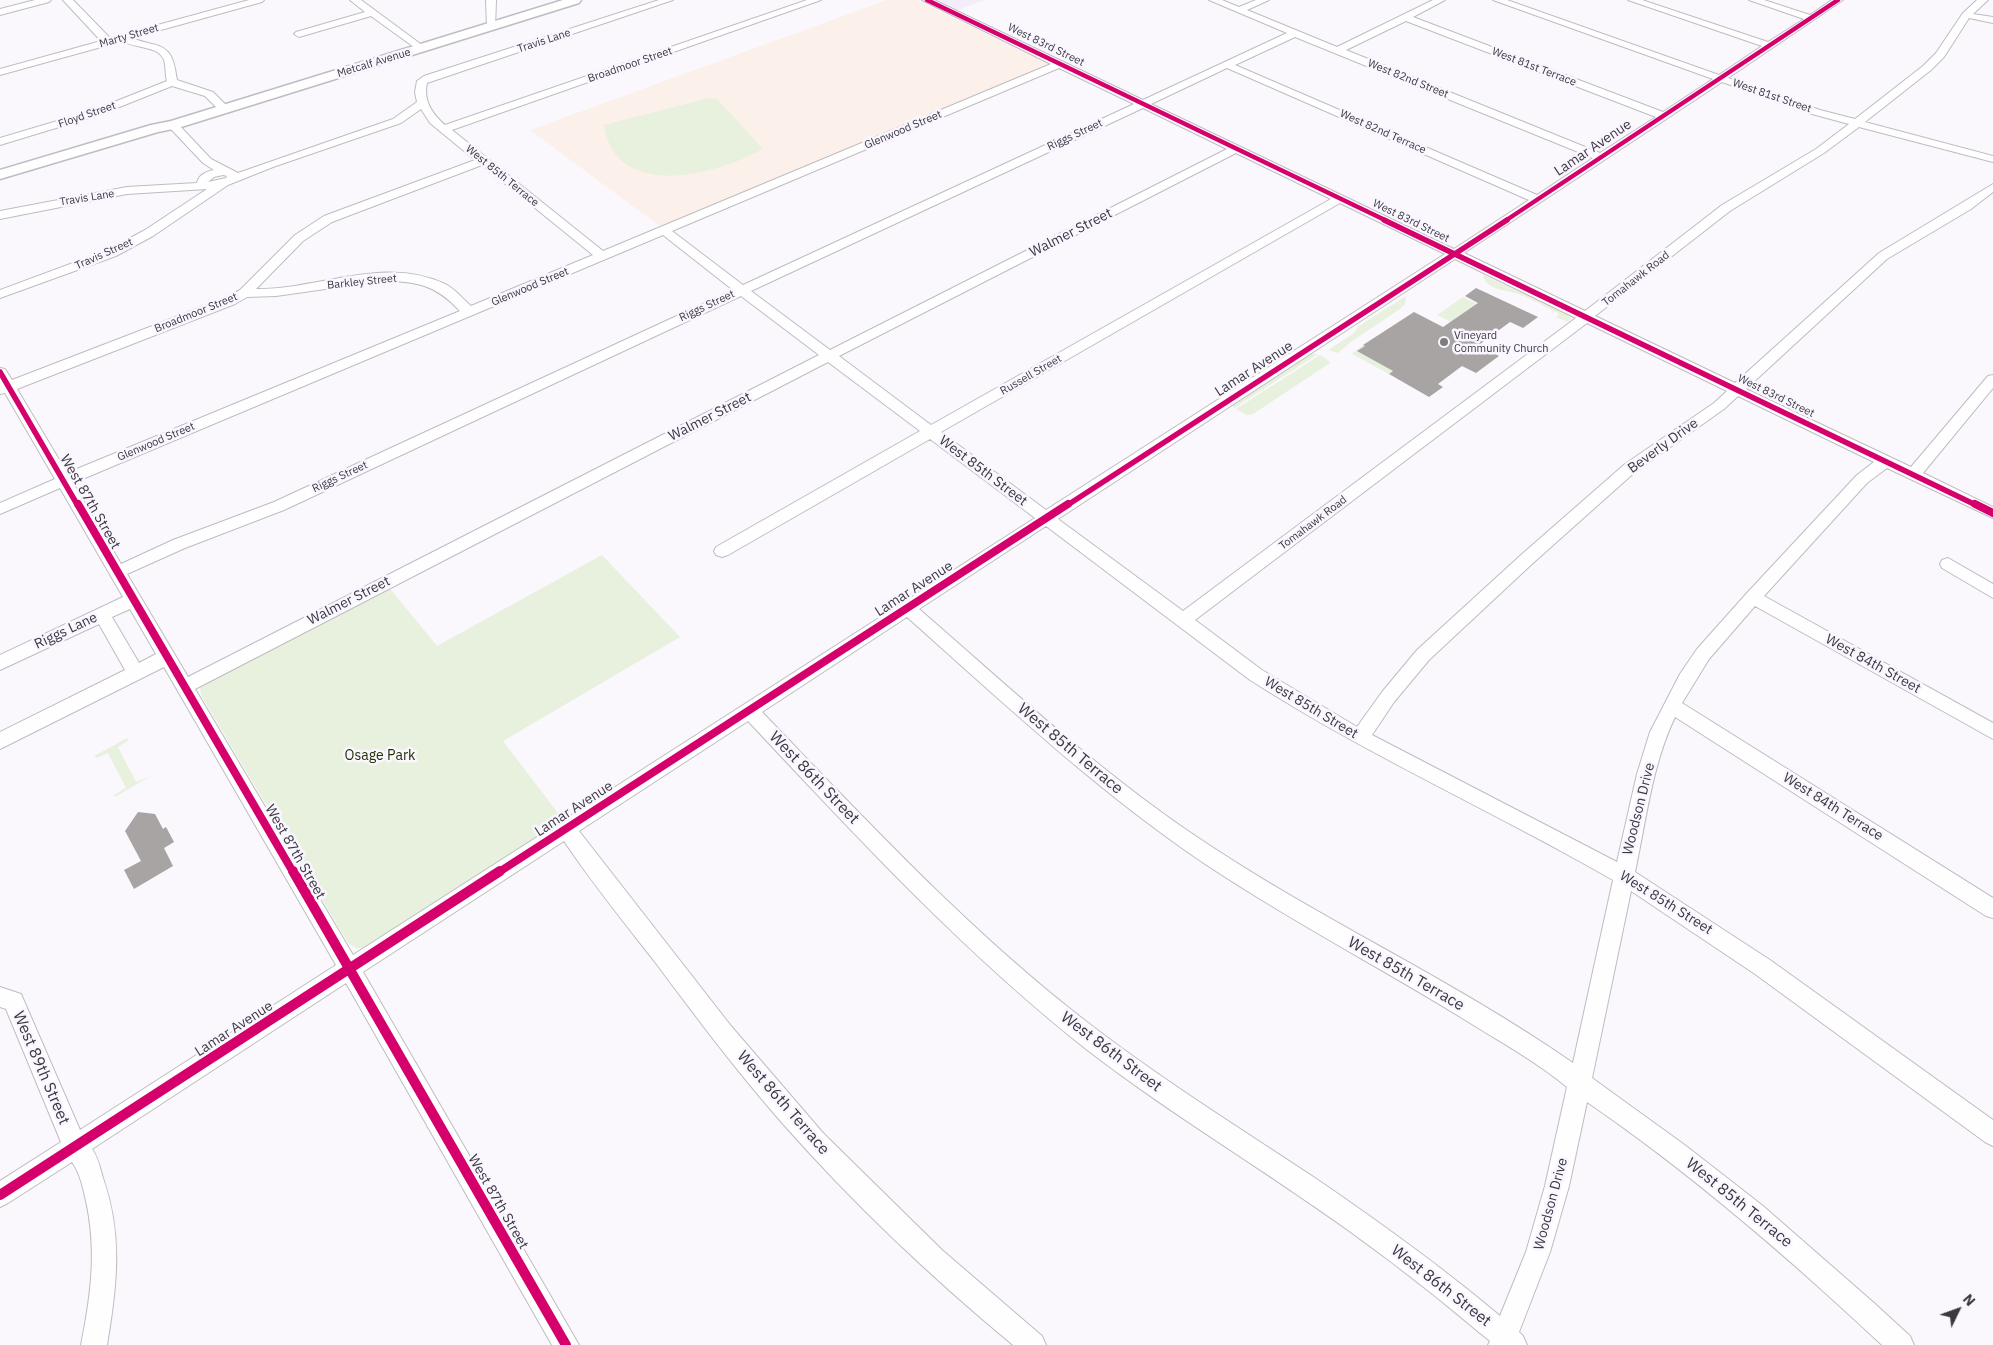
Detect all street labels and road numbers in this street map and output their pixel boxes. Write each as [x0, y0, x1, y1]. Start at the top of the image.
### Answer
street label: Marty Street [98, 21, 160, 51]
street label: West 83rd Street [1005, 21, 1087, 69]
street label: Travis Lane [516, 26, 572, 56]
street label: Broadmoor Street [586, 44, 674, 86]
street label: West 81st Terrace [1490, 45, 1578, 89]
street label: Metcalf Avenue [336, 46, 412, 80]
street label: West 82nd Street [1366, 57, 1450, 101]
street label: West 81st Street [1731, 76, 1813, 116]
street label: Floyd Street [57, 99, 117, 131]
street label: West 82nd Terrace [1338, 107, 1428, 157]
street label: Glenwood Street [862, 108, 944, 152]
street label: Riggs Street [1045, 116, 1105, 154]
street label: Lamar Avenue [1551, 116, 1635, 180]
street label: West 85th Terrace [463, 142, 541, 210]
street label: Travis Lane [59, 187, 115, 209]
street label: West 83rd Street [1370, 197, 1452, 245]
street label: Walmer Street [1027, 205, 1115, 261]
street label: Travis Street [73, 235, 135, 273]
street label: Tomahawk Road [1600, 249, 1672, 309]
street label: Glenwood Street [489, 265, 571, 309]
street label: Barkley Street [326, 272, 398, 292]
street label: Riggs Street [677, 287, 737, 325]
street label: Broadmoor Street [153, 290, 239, 336]
street label: Lamar Avenue [1212, 338, 1296, 400]
street label: Russell Street [998, 352, 1064, 398]
street label: West 83rd Street [1735, 372, 1817, 420]
street label: Walmer Street [666, 389, 754, 445]
street label: Beverly Drive [1625, 415, 1701, 477]
street label: Glenwood Street [115, 420, 197, 464]
street label: West 85th Street [936, 432, 1030, 510]
street label: West 87th Street [56, 452, 124, 552]
street label: Riggs Street [310, 458, 370, 496]
street label: Tomahawk Road [1277, 493, 1349, 553]
street label: Lamar Avenue [872, 558, 956, 620]
street label: Walmer Street [305, 573, 393, 629]
street label: Riggs Lane [32, 609, 100, 653]
street label: West 84th Street [1822, 631, 1924, 697]
street label: West 85th Street [1261, 673, 1361, 743]
street label: West 85th Terrace [1013, 699, 1127, 799]
street label: West 86th Street [765, 728, 863, 828]
street label: Woodson Drive [1619, 761, 1659, 857]
street label: West 84th Terrace [1780, 769, 1886, 845]
street label: Lamar Avenue [532, 778, 616, 840]
street label: West 87th Street [261, 802, 329, 902]
street label: West 85th Street [1616, 868, 1716, 938]
street label: West 85th Terrace [1344, 933, 1468, 1015]
street label: Lamar Avenue [192, 998, 276, 1060]
street label: West 89th Street [8, 1008, 74, 1128]
street label: West 86th Street [1057, 1008, 1165, 1096]
street label: West 86th Terrace [733, 1047, 833, 1159]
street label: West 87th Street [464, 1152, 532, 1252]
street label: West 85th Terrace [1682, 1154, 1796, 1252]
street label: Woodson Drive [1531, 1156, 1571, 1252]
street label: West 86th Street [1387, 1241, 1495, 1331]

